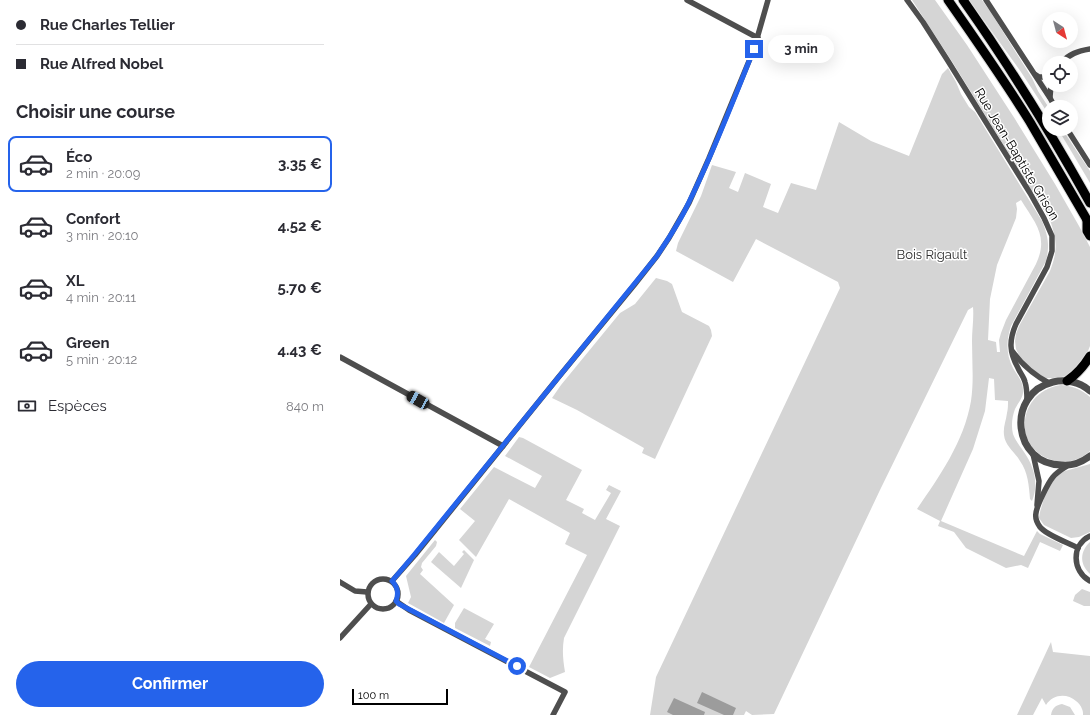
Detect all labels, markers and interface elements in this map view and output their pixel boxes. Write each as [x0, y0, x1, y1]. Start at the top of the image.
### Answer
north arrow [1042, 12, 1078, 48]
map controls [1042, 12, 1078, 136]
text: Rue Charles Tellier [40, 16, 175, 34]
callout: 3 min [768, 35, 834, 63]
route end [745, 40, 763, 58]
text: 3 min [784, 41, 818, 56]
text: Rue Alfred Nobel [40, 55, 163, 73]
button: locate [1042, 56, 1078, 92]
street label: Rue Jean-Baptiste Grison [972, 85, 1062, 223]
button: layers [1042, 100, 1078, 136]
text: Choisir une course [16, 101, 175, 122]
icon: car [18, 146, 54, 182]
text: Éco [66, 148, 92, 166]
text: 3.35 € [278, 155, 322, 173]
text: 2 min · 20:09 [66, 166, 140, 181]
icon: car [18, 208, 54, 244]
text: Confort [66, 210, 120, 228]
text: 4.52 € [278, 217, 322, 235]
text: 3 min · 20:10 [66, 228, 138, 243]
park label: Bois Rigault [897, 247, 968, 262]
icon: car [18, 270, 54, 306]
text: XL [66, 272, 84, 290]
text: 5.70 € [277, 279, 322, 297]
text: 4 min · 20:11 [66, 290, 136, 305]
icon: car [18, 332, 54, 368]
text: Green [66, 334, 110, 352]
text: 4.43 € [278, 341, 322, 359]
text: 5 min · 20:12 [66, 352, 137, 367]
car [405, 389, 431, 411]
icon: cash [16, 395, 38, 417]
text: Espèces [48, 397, 107, 415]
text: 840 m [286, 399, 324, 414]
route start [508, 657, 526, 675]
button: Confirmer [16, 661, 324, 707]
scale bar [352, 687, 448, 706]
text: 100 m [358, 689, 389, 702]

